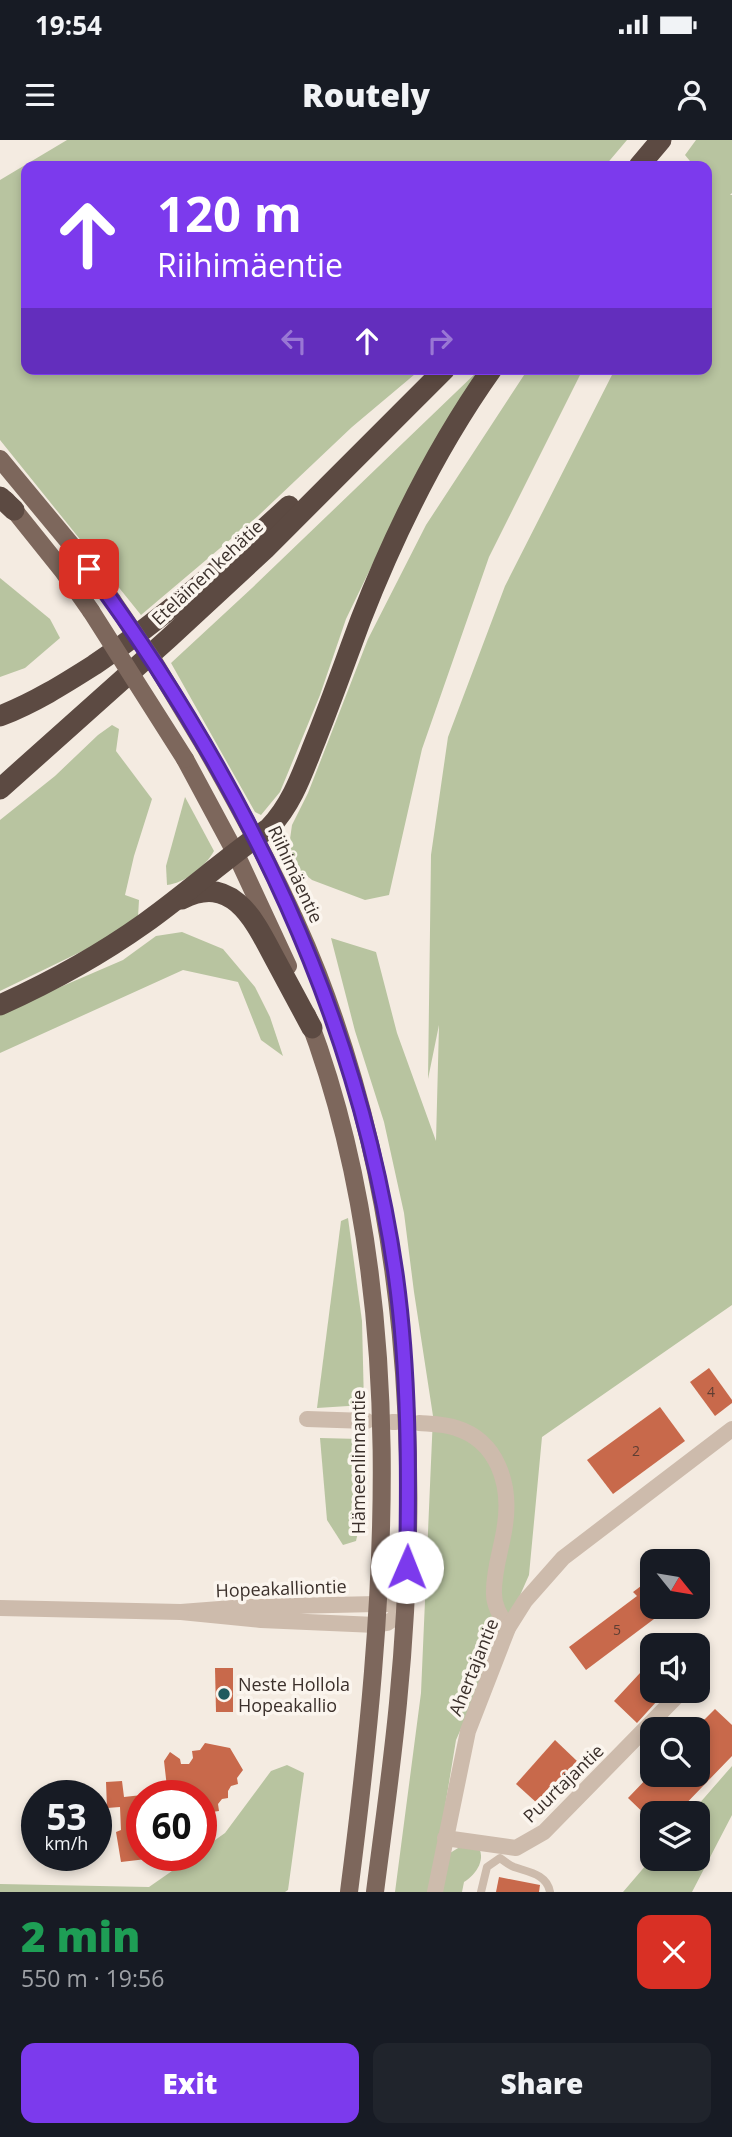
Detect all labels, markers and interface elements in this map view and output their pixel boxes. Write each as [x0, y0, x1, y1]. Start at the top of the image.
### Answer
text: 19:54 [35, 7, 102, 43]
text: Routely [302, 73, 430, 116]
icon: menu [21, 76, 59, 114]
icon: person [673, 76, 711, 114]
text: 120 m [157, 180, 302, 246]
icon: ahead [42, 189, 133, 280]
text: Riihimäentie [157, 243, 343, 286]
icon: left [275, 322, 313, 360]
icon: ahead [348, 322, 386, 360]
icon: right [421, 322, 459, 360]
street label: Eteläinen kehätie [146, 514, 268, 630]
pin [59, 539, 119, 599]
icon: arrive [70, 550, 108, 588]
street label: Riihimäentie [263, 821, 329, 927]
house number: 4 [707, 1382, 715, 1401]
street label: Hämeenlinnantie [346, 1390, 370, 1534]
house number: 2 [632, 1441, 640, 1460]
position arrow [370, 1530, 444, 1604]
north arrow [640, 1549, 710, 1619]
map controls [640, 1549, 710, 1871]
street label: Hopeakalliontie [215, 1574, 347, 1602]
street label: Ahertajantie [443, 1615, 503, 1719]
house number: 5 [613, 1620, 621, 1639]
button: sound [640, 1633, 710, 1703]
place label: Neste Hollola Hopeakallio [238, 1672, 350, 1717]
marker: Neste Hollola Hopeakallio [216, 1686, 232, 1702]
button: search [640, 1717, 710, 1787]
street label: Puurtajantie [517, 1738, 609, 1828]
speed limit sign: 60 [126, 1780, 217, 1871]
text: 53 [46, 1793, 87, 1840]
button: layers [640, 1801, 710, 1871]
text: km/h [45, 1831, 88, 1855]
text: 2 min [21, 1907, 140, 1964]
button: close [637, 1915, 711, 1989]
text: 550 m · 19:56 [21, 1962, 164, 1994]
button: Exit [21, 2043, 359, 2123]
button: Share [373, 2043, 711, 2123]

